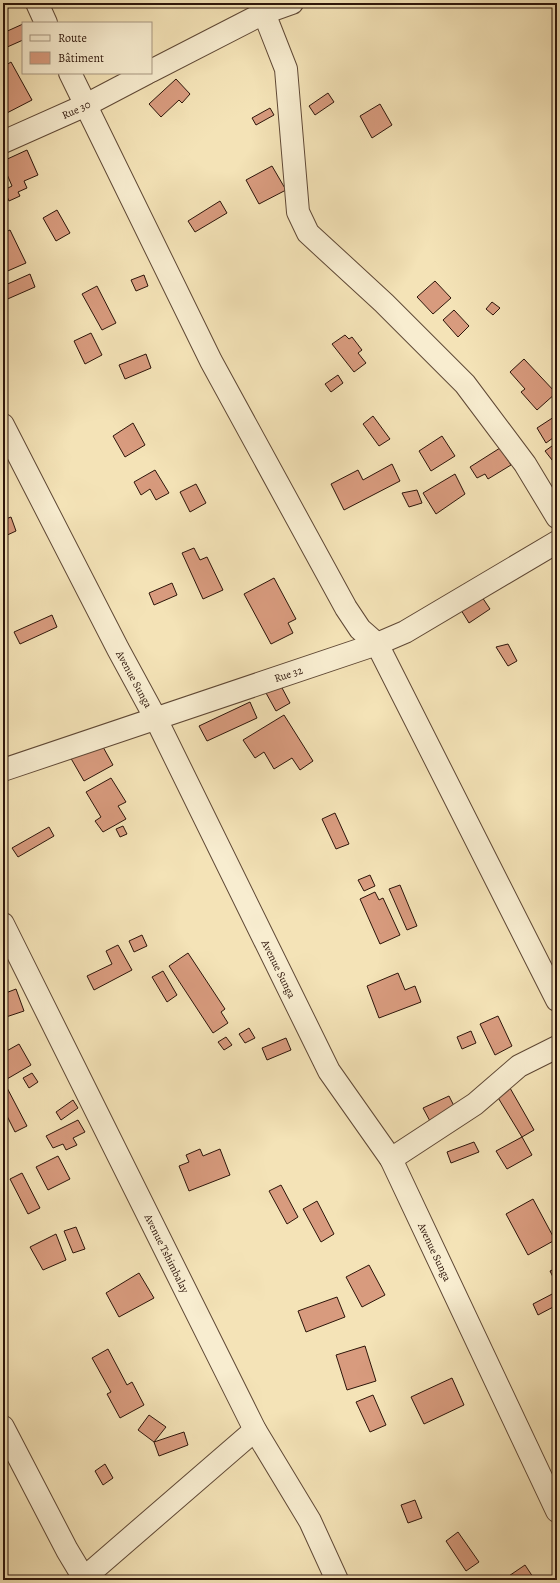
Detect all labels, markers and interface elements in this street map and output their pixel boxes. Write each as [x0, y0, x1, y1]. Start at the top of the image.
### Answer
legend [22, 22, 152, 74]
text: Route [58, 30, 87, 46]
text: Bâtiment [58, 50, 104, 66]
street label: Rue 30 [60, 97, 93, 123]
street label: Avenue Sunga [112, 647, 156, 711]
street label: Rue 32 [272, 663, 305, 686]
street label: Avenue Sunga [257, 937, 299, 1002]
street label: Avenue Tshimbalay [140, 1211, 193, 1296]
street label: Avenue Sunga [414, 1219, 455, 1285]

